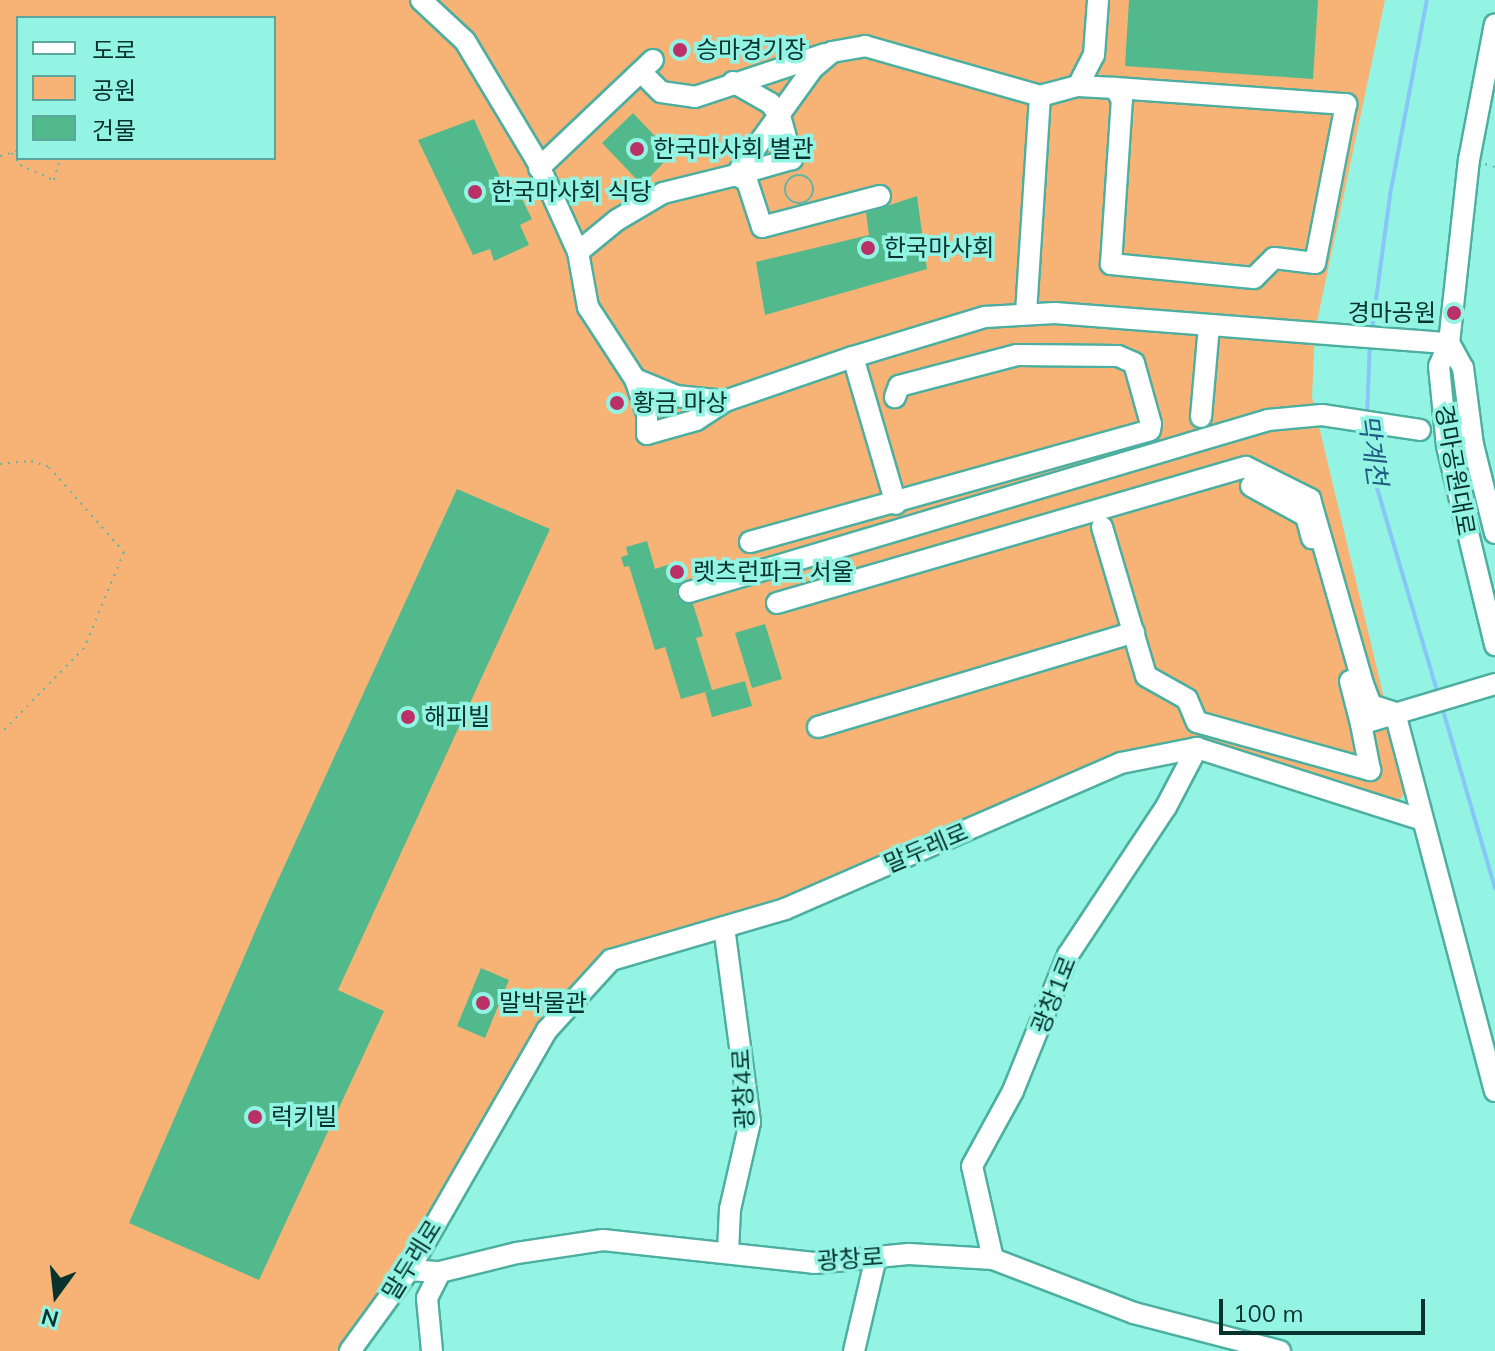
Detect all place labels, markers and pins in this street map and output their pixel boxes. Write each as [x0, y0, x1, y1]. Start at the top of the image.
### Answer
place label: 승마경기장 [696, 36, 806, 64]
marker: 승마경기장 [671, 41, 689, 59]
place label: 한국마사회 별관 [653, 135, 814, 163]
marker: 한국마사회 별관 [628, 140, 646, 158]
place label: 한국마사회 식당 [491, 178, 652, 206]
marker: 한국마사회 식당 [466, 183, 484, 201]
place label: 한국마사회 [884, 234, 994, 262]
marker: 한국마사회 [859, 239, 877, 257]
place label: 경마공원 [1348, 299, 1436, 327]
marker: 경마공원 [1443, 302, 1465, 324]
place label: 황금 마상 [633, 389, 728, 417]
marker: 황금 마상 [608, 394, 626, 412]
place label: 렛츠런파크 서울 [693, 558, 854, 586]
marker: 렛츠런파크 서울 [668, 563, 686, 581]
place label: 해피빌 [424, 703, 490, 731]
marker: 해피빌 [399, 708, 417, 726]
place label: 말박물관 [499, 989, 587, 1017]
marker: 말박물관 [474, 994, 492, 1012]
place label: 럭키빌 [271, 1103, 337, 1131]
marker: 럭키빌 [246, 1108, 264, 1126]

